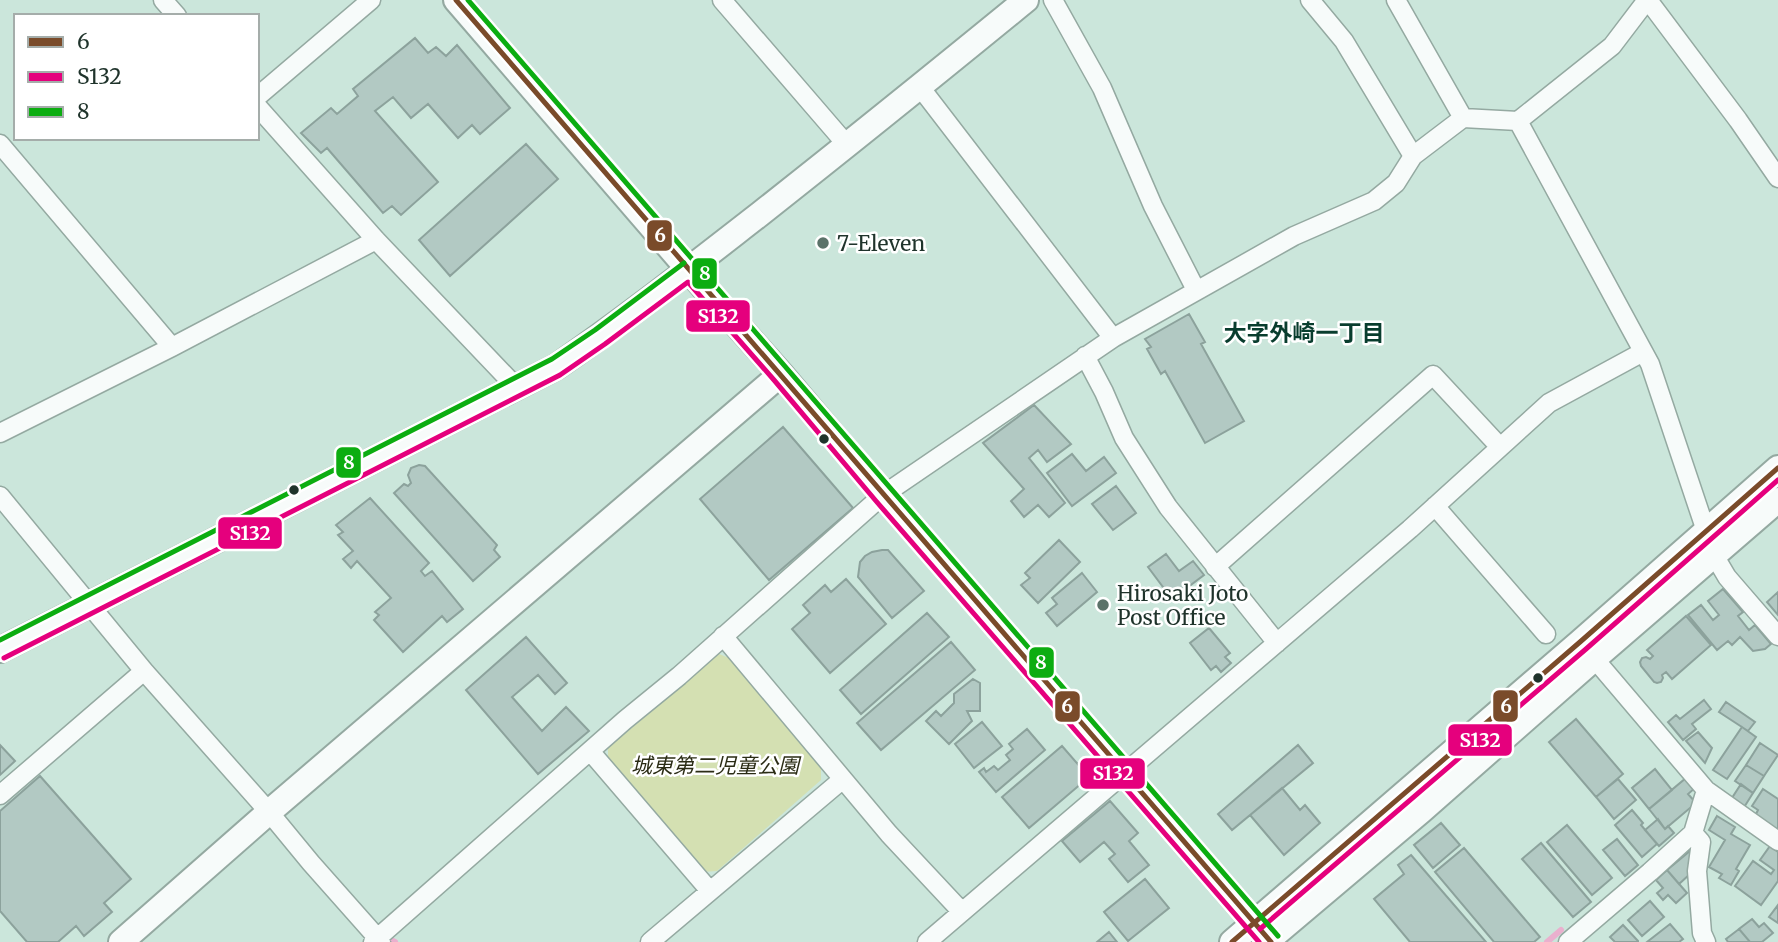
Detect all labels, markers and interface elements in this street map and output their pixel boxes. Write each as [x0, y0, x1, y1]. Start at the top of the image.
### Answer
legend [14, 14, 259, 140]
text: 6 [77, 28, 90, 55]
text: S132 [77, 63, 122, 90]
text: 8 [77, 98, 90, 125]
line badge: 6 [646, 219, 673, 252]
text: 6 [654, 223, 666, 247]
place label: 7-Eleven [837, 230, 925, 257]
marker: 7-Eleven [815, 235, 831, 251]
line badge: 8 [691, 257, 718, 290]
text: 8 [699, 261, 711, 285]
line badge: S132 [685, 299, 751, 333]
text: S132 [697, 304, 739, 328]
district label: 大字外崎一丁目 [1224, 318, 1385, 347]
unlabelled marker [817, 432, 831, 446]
line badge: 8 [335, 446, 362, 479]
text: 8 [343, 450, 355, 474]
unlabelled marker [287, 483, 301, 497]
line badge: S132 [217, 516, 283, 550]
text: S132 [229, 521, 271, 545]
place label: Hirosaki Joto Post Office [1117, 580, 1248, 631]
marker: Hirosaki Joto Post Office [1095, 597, 1111, 613]
line badge: 8 [1028, 646, 1055, 679]
text: 8 [1035, 650, 1047, 674]
unlabelled marker [1531, 671, 1545, 685]
line badge: 6 [1492, 689, 1519, 723]
line badge: 6 [1054, 690, 1081, 723]
text: 6 [1061, 694, 1073, 718]
text: 6 [1500, 694, 1512, 718]
line badge: S132 [1447, 723, 1513, 757]
text: S132 [1459, 728, 1501, 752]
park label: 城東第二児童公園 [631, 752, 802, 779]
line badge: S132 [1079, 757, 1146, 790]
text: S132 [1092, 761, 1134, 785]

